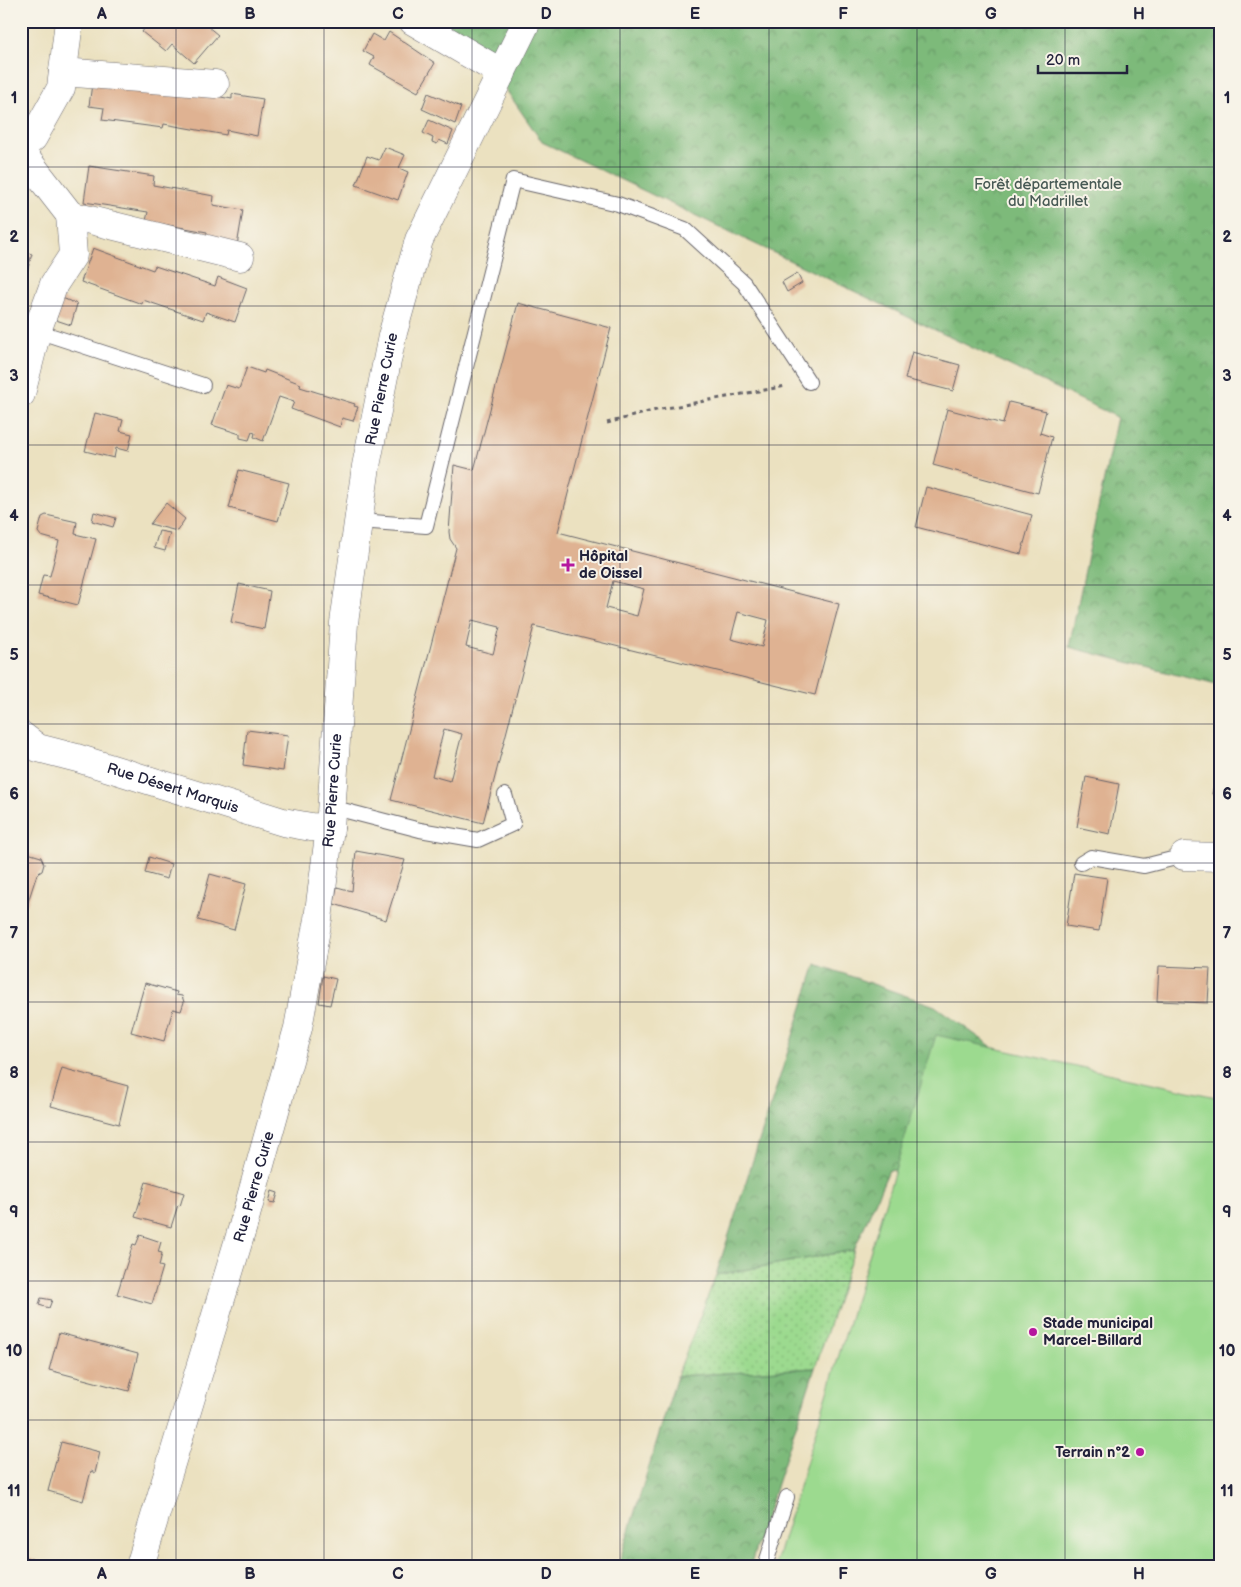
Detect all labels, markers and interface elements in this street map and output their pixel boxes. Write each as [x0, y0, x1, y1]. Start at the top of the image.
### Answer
text: A [96, 5, 107, 24]
text: B [244, 5, 256, 24]
text: C [392, 5, 404, 24]
text: D [540, 5, 552, 24]
text: E [690, 5, 700, 24]
text: F [838, 5, 848, 24]
text: G [985, 5, 997, 24]
text: H [1133, 5, 1145, 24]
scale bar [1038, 42, 1127, 74]
text: 20 m [1046, 51, 1080, 70]
text: 1 [11, 89, 17, 108]
text: 1 [1224, 89, 1230, 108]
park label: Forêt départementale du Madrillet [974, 175, 1122, 211]
text: 2 [9, 228, 19, 247]
text: 2 [1222, 228, 1232, 247]
street label: Rue Pierre Curie [361, 331, 402, 447]
text: 3 [9, 367, 19, 386]
text: 3 [1222, 367, 1232, 386]
text: 4 [9, 507, 19, 526]
text: 4 [1222, 507, 1232, 526]
place label: Hôpital de Oissel [579, 547, 642, 583]
marker: Hôpital de Oissel [561, 558, 575, 572]
text: 5 [9, 646, 19, 665]
text: 5 [1222, 646, 1232, 665]
street label: Rue Pierre Curie [319, 733, 346, 849]
street label: Rue Désert Marquis [104, 759, 241, 818]
text: 6 [9, 785, 19, 804]
text: 6 [1222, 785, 1232, 804]
text: 7 [10, 924, 19, 943]
text: 7 [1223, 924, 1232, 943]
text: 8 [9, 1064, 19, 1083]
text: 8 [1222, 1064, 1232, 1083]
street label: Rue Pierre Curie [230, 1129, 279, 1245]
text: 9 [9, 1203, 19, 1222]
text: 9 [1222, 1203, 1232, 1222]
place label: Stade municipal Marcel-Billard [1043, 1314, 1153, 1350]
marker: Stade municipal Marcel-Billard [1027, 1326, 1039, 1338]
text: 10 [6, 1342, 22, 1361]
text: 10 [1219, 1342, 1235, 1361]
place label: Terrain n°2 [1055, 1443, 1130, 1462]
marker: Terrain n°2 [1134, 1446, 1146, 1458]
text: 11 [7, 1482, 21, 1501]
text: 11 [1220, 1482, 1234, 1501]
text: A [96, 1565, 107, 1584]
text: B [244, 1565, 256, 1584]
text: C [392, 1565, 404, 1584]
text: D [540, 1565, 552, 1584]
text: E [690, 1565, 700, 1584]
text: F [838, 1565, 848, 1584]
text: G [985, 1565, 997, 1584]
text: H [1133, 1565, 1145, 1584]

